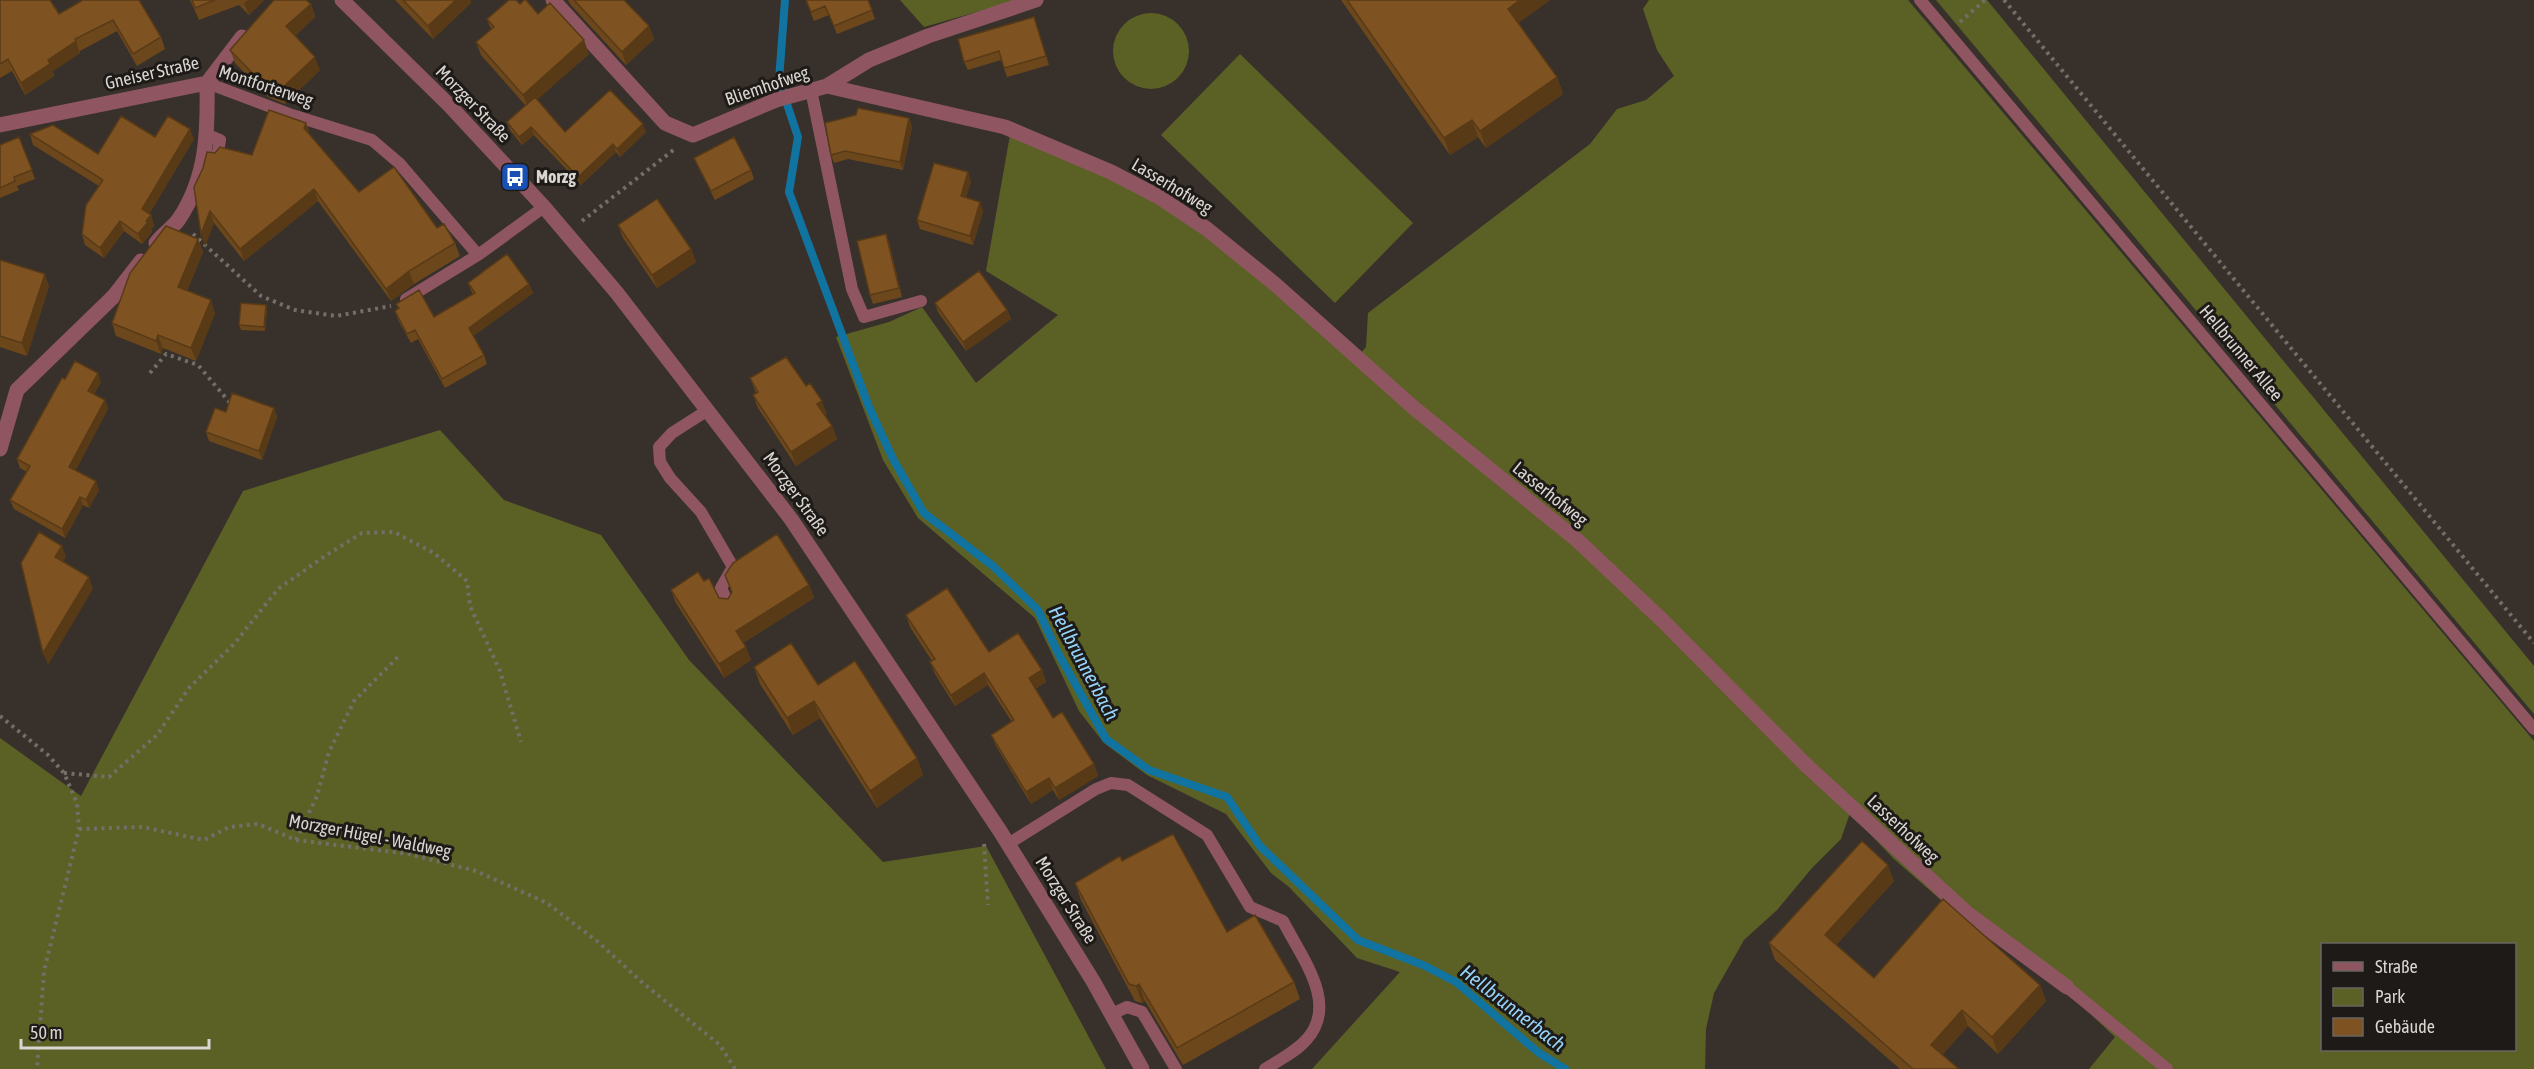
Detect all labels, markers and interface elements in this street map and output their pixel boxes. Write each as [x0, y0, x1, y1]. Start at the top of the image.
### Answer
street label: Gneiser Straße [103, 52, 201, 93]
street label: Montforterweg [216, 60, 316, 111]
street label: Morzger Straße [432, 61, 515, 146]
street label: Bliemhofweg [722, 61, 812, 110]
street label: Lasserhofweg [1128, 153, 1217, 218]
bus stop icon: Morzg [499, 161, 531, 193]
place label: Morzg [536, 166, 576, 187]
street label: Hellbrunner Allee [2195, 301, 2288, 405]
street label: Morzger Straße [759, 448, 834, 540]
street label: Lasserhofweg [1509, 457, 1592, 530]
water label: Hellbrunnerbach [1045, 601, 1124, 724]
street label: Lasserhofweg [1863, 790, 1944, 867]
street label: Morzger Hügel - Waldweg [287, 809, 453, 862]
street label: Morzger Straße [1031, 852, 1101, 947]
legend [2321, 943, 2516, 1051]
text: Straße [2375, 956, 2418, 977]
water label: Hellbrunnerbach [1456, 960, 1571, 1056]
text: Park [2375, 986, 2405, 1007]
scale bar [21, 1012, 208, 1050]
text: Gebäude [2375, 1016, 2435, 1037]
text: 50 m [30, 1022, 62, 1043]

